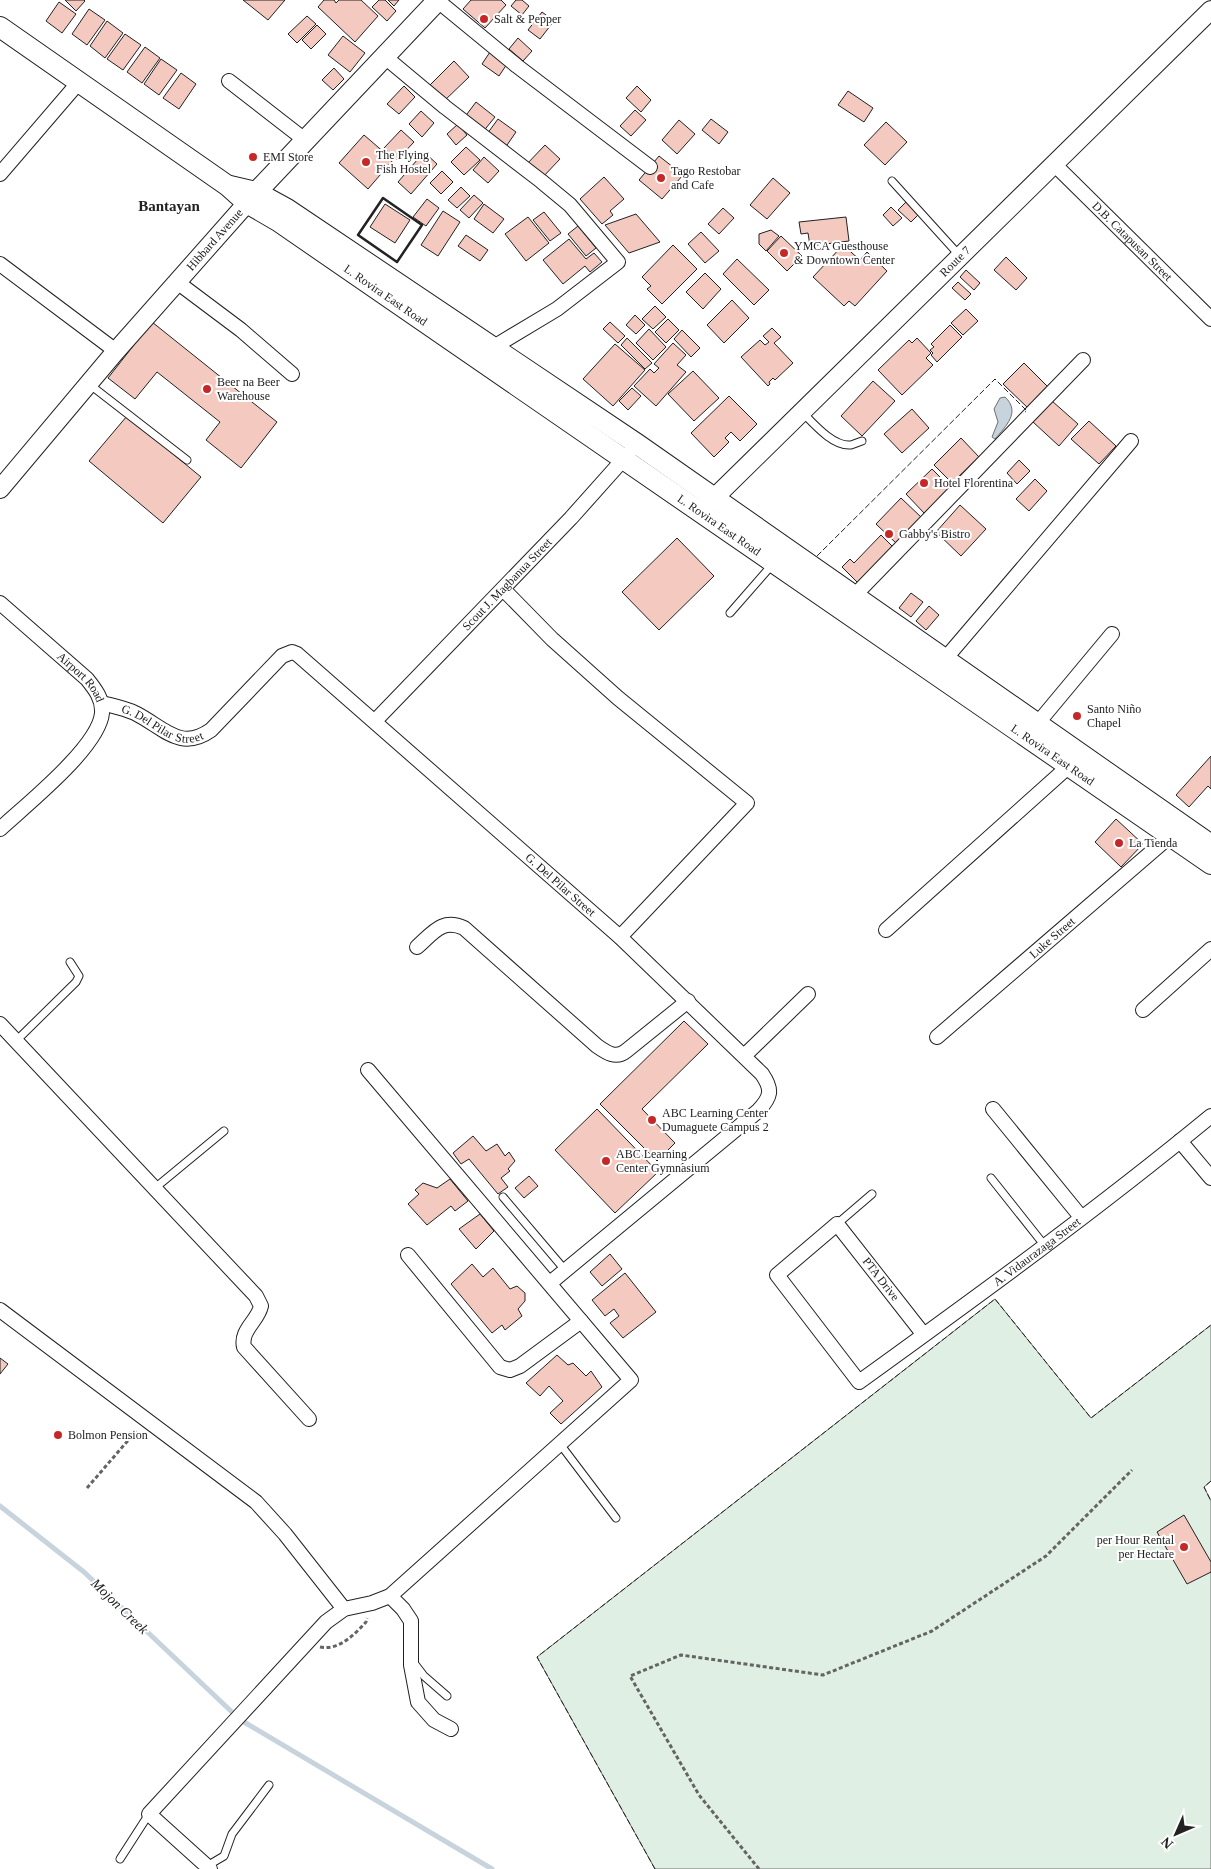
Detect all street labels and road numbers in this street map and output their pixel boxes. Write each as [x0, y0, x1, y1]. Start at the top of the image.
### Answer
street label: D.B. Catapusan Street [1089, 199, 1176, 284]
street label: Hibbard Avenue [183, 206, 246, 274]
street label: Route 7 [937, 243, 973, 280]
street label: L. Rovira East Road [341, 262, 430, 329]
street label: L. Rovira East Road [675, 491, 763, 559]
street label: Scout J. Magbanua Street [459, 535, 555, 633]
street label: Airport Road [54, 649, 107, 704]
street label: G. Del Pilar Street [120, 702, 206, 746]
street label: L. Rovira East Road [1008, 721, 1097, 788]
street label: G. Del Pilar Street [522, 850, 599, 920]
street label: Luke Street [1026, 914, 1078, 961]
street label: A. Vidaurazaga Street [990, 1214, 1084, 1289]
street label: PTA Drive [860, 1254, 902, 1304]

